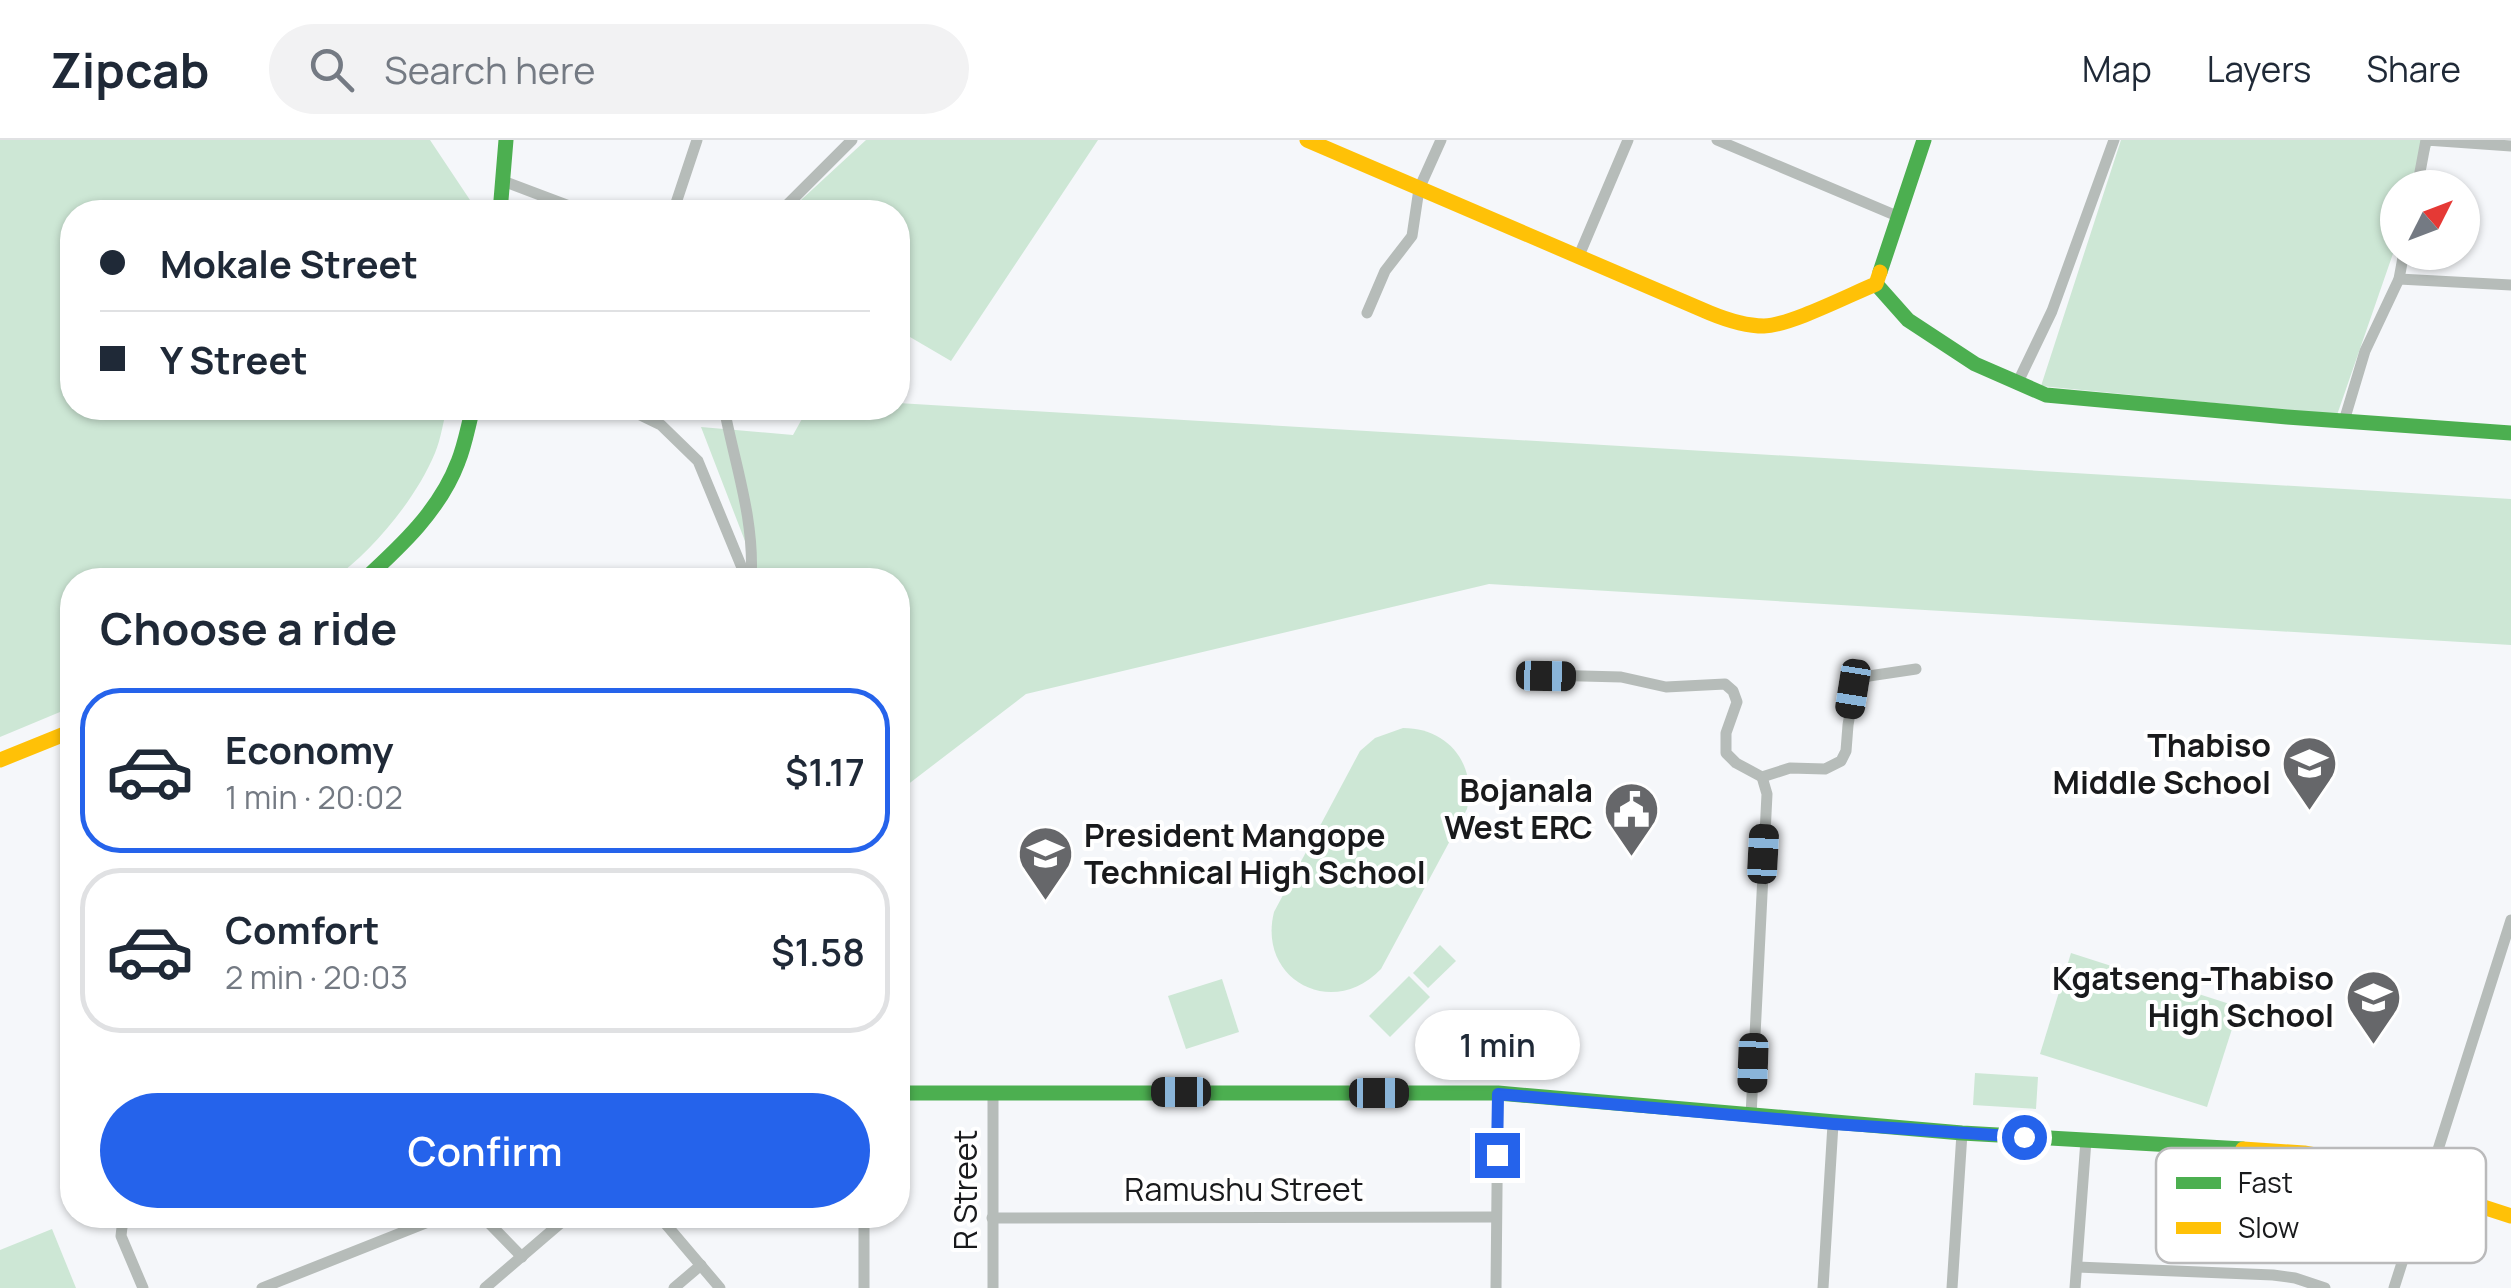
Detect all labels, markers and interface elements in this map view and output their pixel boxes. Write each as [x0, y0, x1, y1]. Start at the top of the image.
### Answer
search box [269, 24, 969, 114]
text: Zipcab [50, 37, 209, 102]
icon: search [304, 42, 359, 97]
text: Search here [384, 43, 596, 95]
text: Map [2082, 45, 2152, 93]
text: Layers [2207, 45, 2311, 93]
text: Share [2366, 45, 2461, 93]
north arrow [2380, 170, 2480, 270]
map controls [2380, 170, 2480, 270]
text: Mokale Street [160, 237, 418, 289]
text: Y Street [160, 333, 308, 385]
text: Choose a ride [100, 597, 397, 659]
car [1833, 657, 1873, 721]
car [1516, 660, 1576, 692]
text: Economy [225, 723, 394, 775]
place label: Thabiso Middle School [2053, 723, 2271, 804]
icon: car [105, 726, 195, 816]
school or university icon: Thabiso Middle School [2280, 734, 2340, 813]
text: $1.17 [785, 745, 865, 797]
place label: Bojanala West ERC [1444, 768, 1593, 849]
text: 1 min · 20:02 [225, 775, 403, 819]
public building icon: Bojanala West ERC [1602, 779, 1662, 858]
place label: President Mangope Technical High School [1084, 813, 1426, 894]
car [1746, 823, 1780, 885]
school or university icon: President Mangope Technical High School [1015, 824, 1075, 903]
text: Comfort [225, 903, 379, 955]
icon: car [105, 906, 195, 996]
text: $1.58 [771, 925, 865, 977]
text: 2 min · 20:03 [225, 955, 408, 999]
place label: Kgatseng-Thabiso High School [2052, 956, 2334, 1037]
school or university icon: Kgatseng-Thabiso High School [2343, 967, 2403, 1046]
callout: 1 min [1414, 1010, 1580, 1080]
text: 1 min [1459, 1023, 1536, 1067]
car [1737, 1032, 1769, 1094]
car [1151, 1077, 1211, 1107]
car [1349, 1078, 1409, 1108]
button: Confirm [100, 1093, 870, 1208]
route start [2002, 1115, 2047, 1160]
street label: R Street [943, 1130, 987, 1250]
route end [1475, 1133, 1520, 1178]
legend [2156, 1148, 2486, 1263]
text: Fast [2238, 1163, 2293, 1201]
street label: Ramushu Street [1124, 1167, 1364, 1211]
text: Slow [2238, 1208, 2299, 1246]

